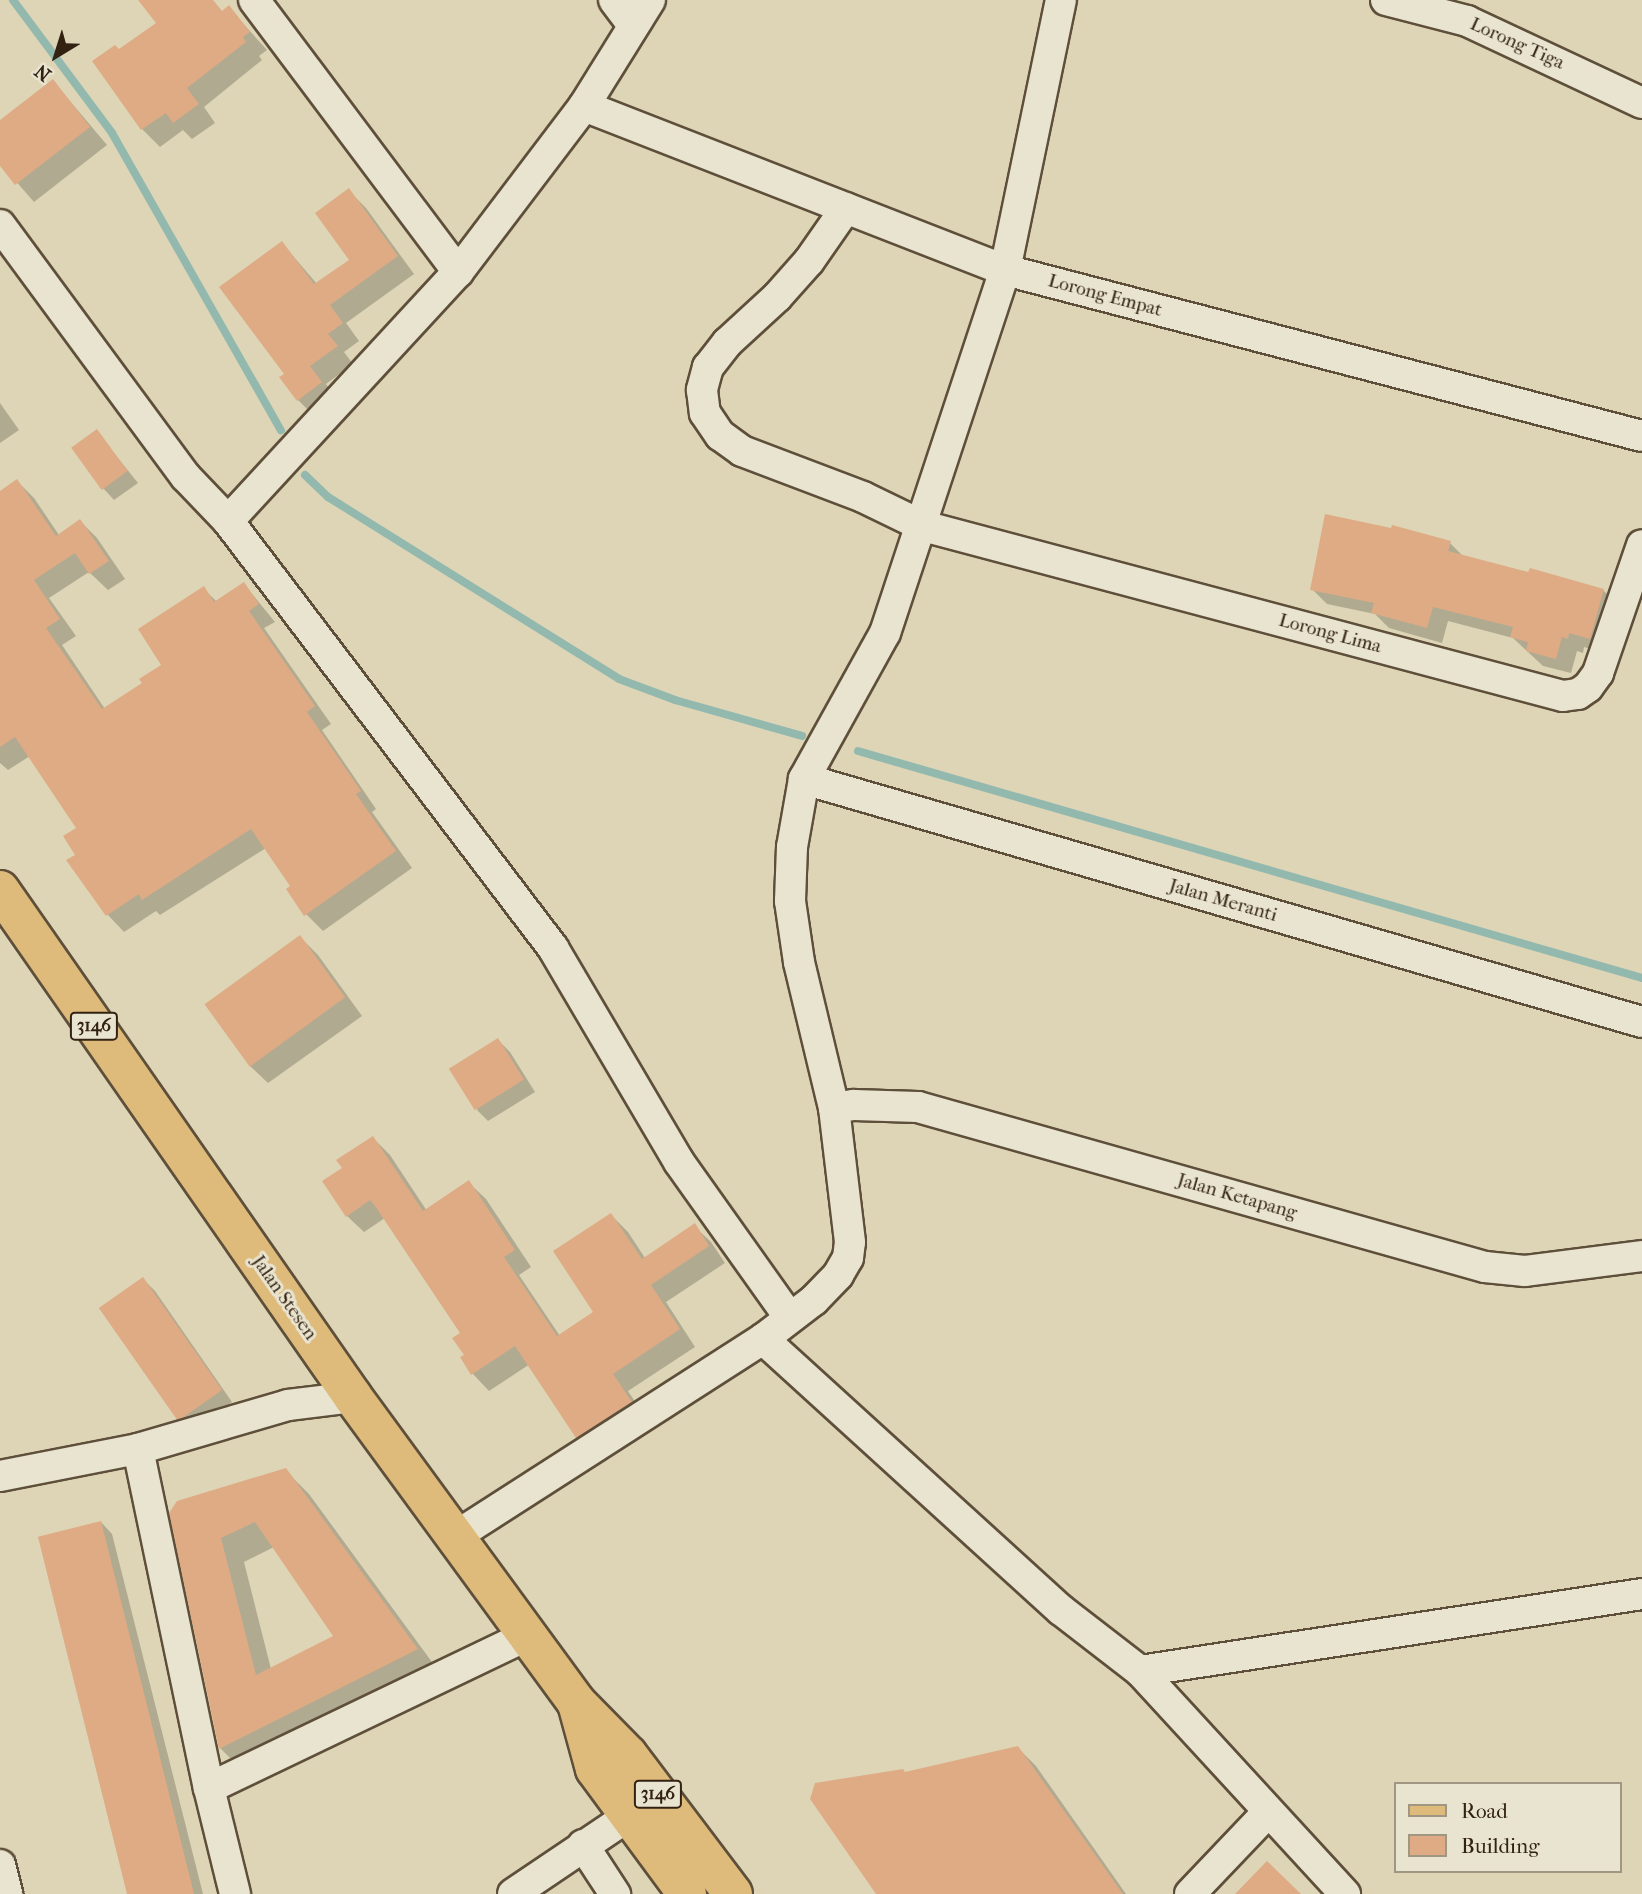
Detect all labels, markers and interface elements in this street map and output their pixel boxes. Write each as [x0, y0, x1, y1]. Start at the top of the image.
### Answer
street label: Lorong Tiga [1466, 13, 1568, 75]
north arrow [21, 21, 91, 91]
text: N [31, 59, 56, 86]
street label: Lorong Empat [1046, 270, 1164, 322]
street label: Lorong Lima [1276, 609, 1384, 659]
street label: Jalan Meranti [1166, 875, 1280, 927]
road number: 3146 [70, 1012, 119, 1041]
street label: Jalan Ketapang [1175, 1169, 1299, 1225]
street label: Jalan Stesen [247, 1251, 321, 1345]
road number: 3146 [634, 1779, 682, 1808]
legend [1394, 1782, 1621, 1873]
text: Road [1461, 1799, 1508, 1823]
text: Building [1461, 1834, 1539, 1858]

